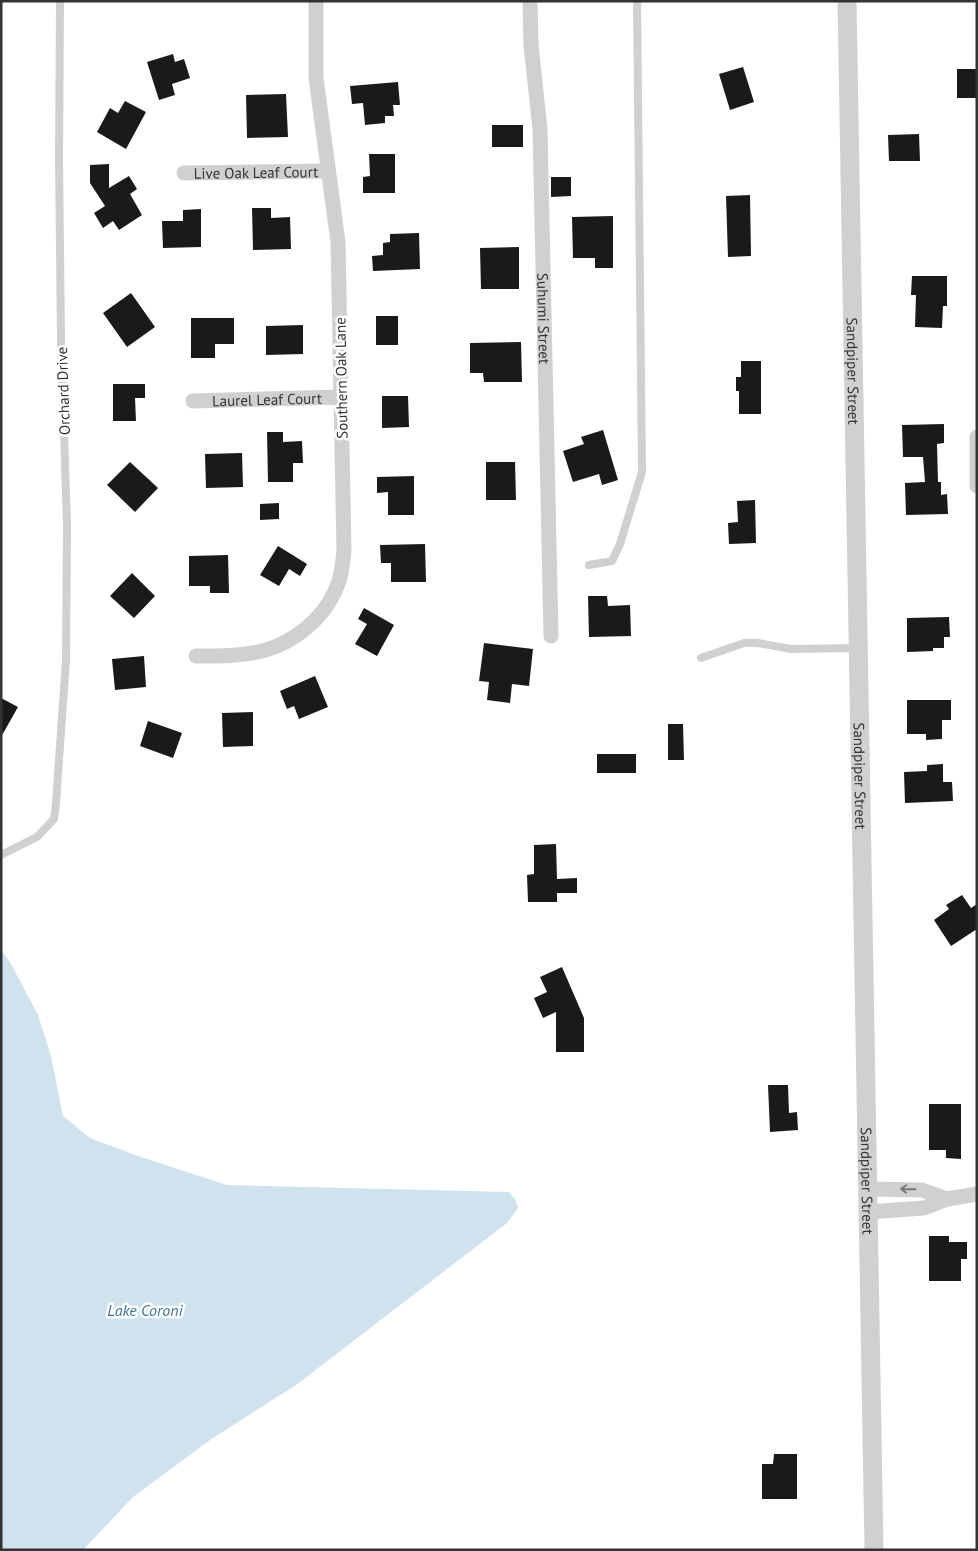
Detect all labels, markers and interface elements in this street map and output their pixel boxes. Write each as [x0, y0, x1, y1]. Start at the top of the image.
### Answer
street label: Live Oak Leaf Court [194, 162, 318, 182]
street label: Suhumi Street [534, 273, 555, 364]
street label: Southern Oak Lane [330, 317, 352, 439]
street label: Sandpiper Street [843, 317, 864, 425]
street label: Orchard Drive [52, 346, 74, 436]
street label: Laurel Leaf Court [212, 388, 322, 410]
street label: Sandpiper Street [850, 722, 871, 830]
street label: Sandpiper Street [857, 1127, 878, 1235]
one-way arrow [900, 1185, 916, 1194]
water label: Lake Coroni [107, 1300, 184, 1320]

